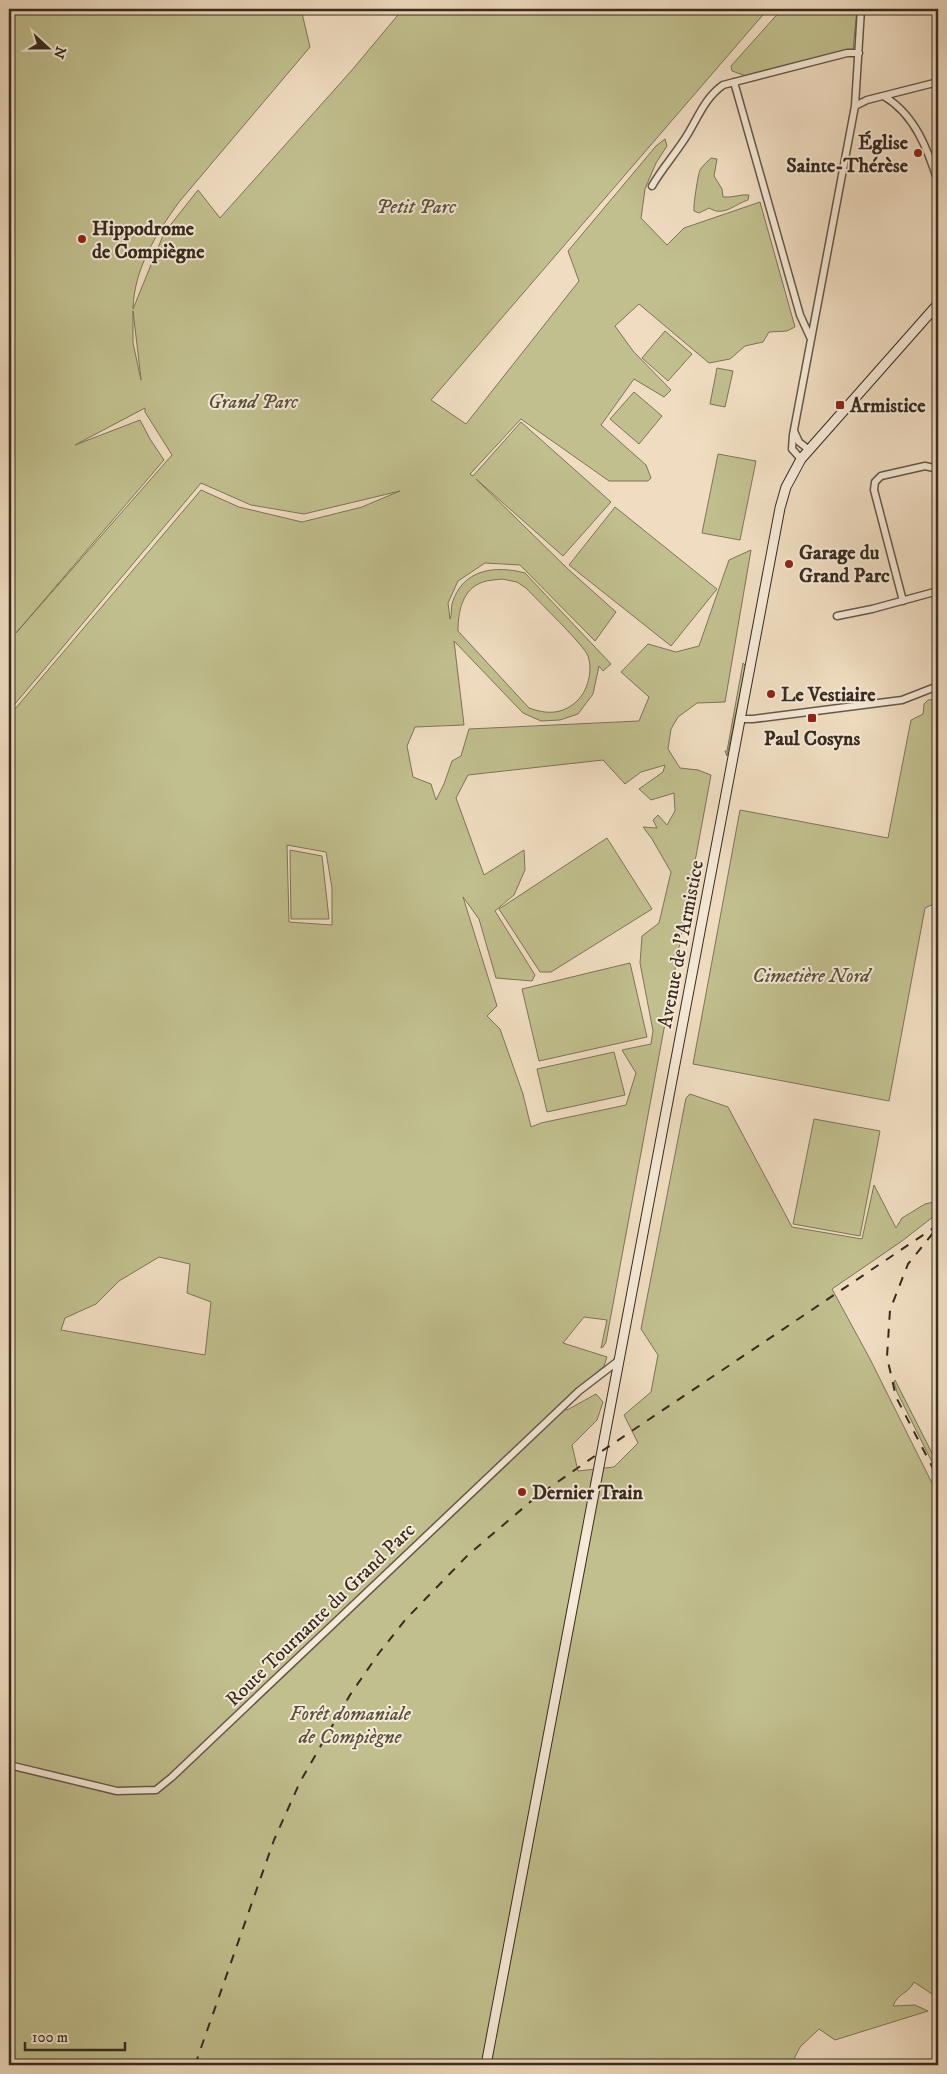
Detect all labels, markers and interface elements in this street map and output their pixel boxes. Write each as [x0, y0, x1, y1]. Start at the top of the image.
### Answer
north arrow [22, 22, 72, 72]
text: N [49, 44, 70, 61]
place label: Église Sainte-Thérèse [786, 130, 909, 179]
marker: Église Sainte-Thérèse [912, 147, 924, 159]
park label: Petit Parc [376, 195, 457, 220]
place label: Hippodrome de Compiègne [92, 217, 205, 265]
marker: Hippodrome de Compiègne [76, 233, 88, 245]
park label: Grand Parc [208, 390, 299, 415]
place label: Armistice [849, 394, 926, 419]
marker: Armistice [834, 399, 846, 411]
place label: Garage du Grand Parc [799, 541, 890, 589]
marker: Garage du Grand Parc [783, 558, 795, 570]
place label: Le Vestiaire [781, 683, 876, 708]
marker: Le Vestiaire [765, 688, 777, 700]
marker: Paul Cosyns [806, 712, 818, 724]
place label: Paul Cosyns [764, 727, 861, 752]
street label: Avenue de l'Armistice [653, 858, 710, 1030]
park label: Cimetière Nord [752, 964, 873, 989]
place label: Dernier Train [532, 1481, 643, 1506]
marker: Dernier Train [516, 1486, 528, 1498]
street label: Route Tournante du Grand Parc [221, 1518, 421, 1712]
park label: Forêt domaniale de Compiègne [289, 1702, 412, 1750]
scale bar [25, 2019, 125, 2051]
text: 100 m [32, 2028, 68, 2047]

